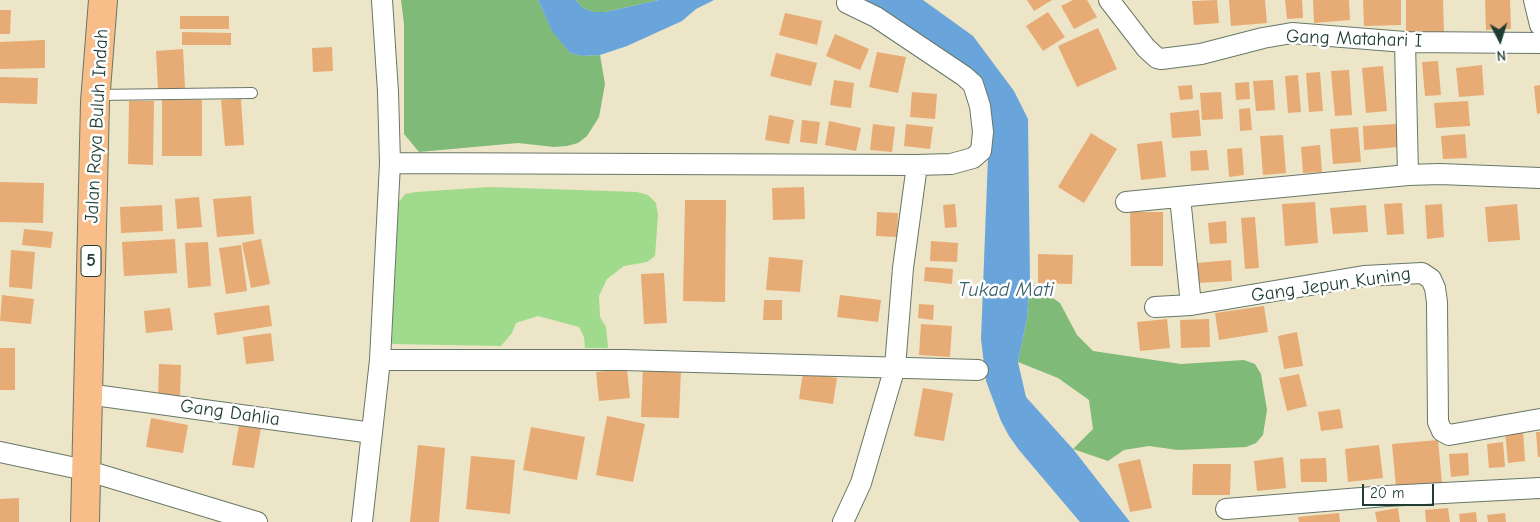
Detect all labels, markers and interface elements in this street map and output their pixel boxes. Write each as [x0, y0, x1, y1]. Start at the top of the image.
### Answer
north arrow [1475, 15, 1525, 65]
street label: Gang Matahari I [1285, 25, 1423, 53]
street label: Jalan Raya Buluh Indah [81, 28, 113, 224]
text: N [1496, 47, 1507, 64]
road number: 5 [81, 246, 101, 276]
street label: Gang Jepun Kuning [1250, 263, 1412, 307]
water label: Tukad Mati [958, 278, 1054, 302]
street label: Gang Dahlia [179, 395, 281, 431]
scale bar [1365, 474, 1438, 506]
text: 20 m [1370, 484, 1404, 502]

